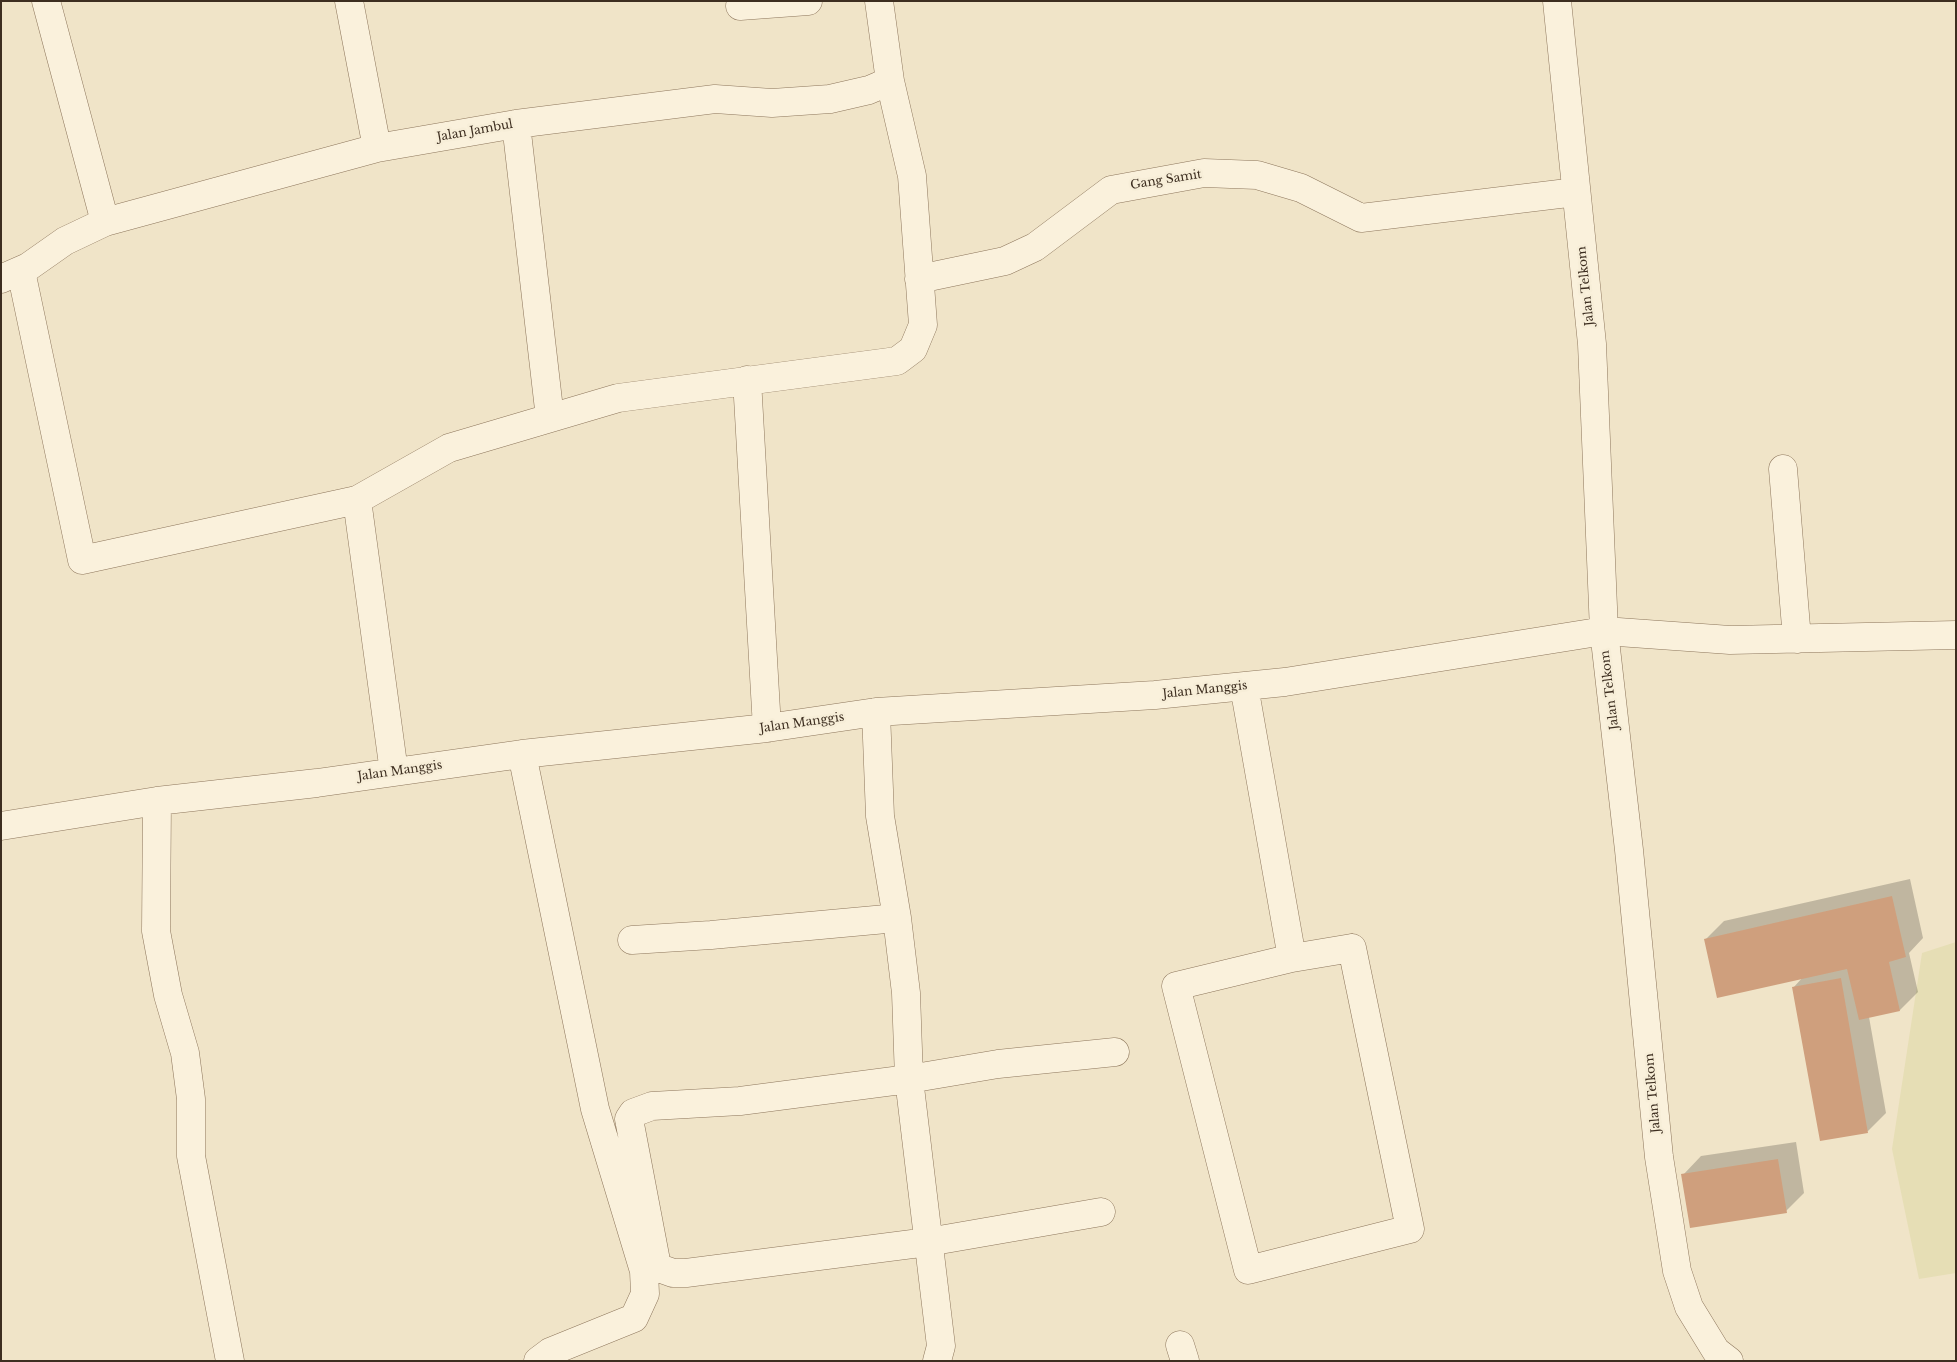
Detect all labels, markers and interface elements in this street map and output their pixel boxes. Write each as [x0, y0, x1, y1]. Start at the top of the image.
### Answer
street label: Jalan Jambul [436, 117, 514, 145]
street label: Gang Samit [1129, 167, 1203, 193]
street label: Jalan Telkom [1575, 245, 1597, 327]
street label: Jalan Telkom [1598, 649, 1622, 731]
street label: Jalan Manggis [1162, 678, 1248, 702]
street label: Jalan Manggis [759, 710, 845, 736]
street label: Jalan Manggis [357, 758, 443, 784]
street label: Jalan Telkom [1642, 1052, 1664, 1134]

